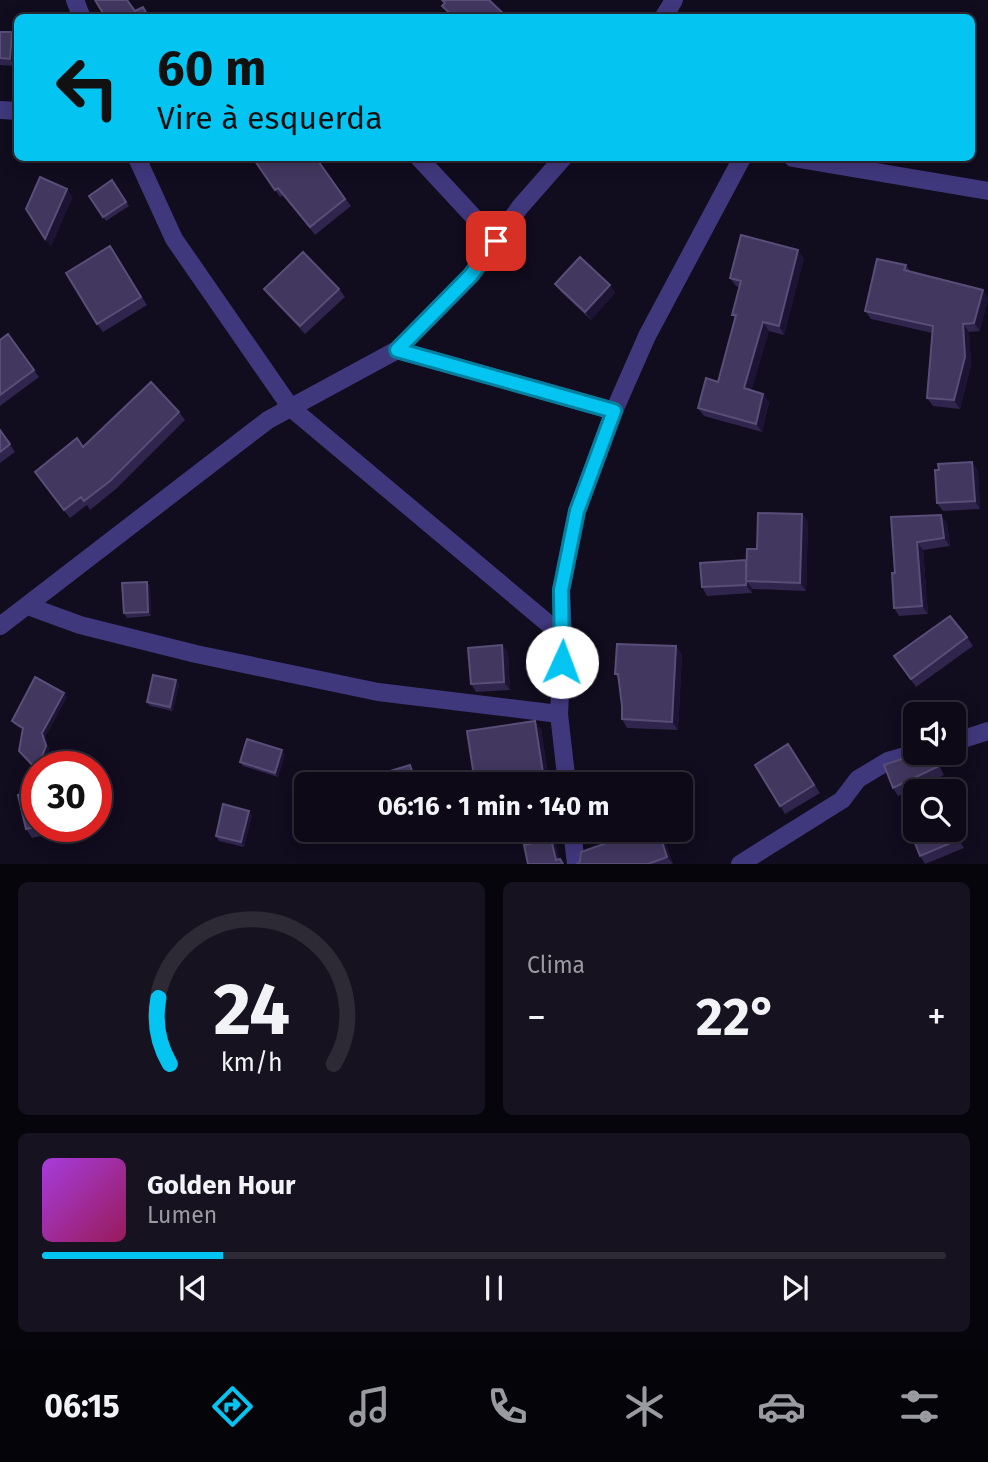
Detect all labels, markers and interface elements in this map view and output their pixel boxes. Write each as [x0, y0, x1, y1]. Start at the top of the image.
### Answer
text: 60 m [157, 39, 266, 98]
icon: left [42, 42, 133, 133]
text: Vire à esquerda [157, 99, 383, 137]
pin [466, 211, 526, 271]
icon: arrive [477, 222, 515, 260]
position arrow [525, 625, 599, 699]
map controls [903, 702, 966, 842]
button: sound [903, 702, 966, 765]
speed limit sign: 30 [21, 751, 112, 842]
button: search [903, 779, 966, 842]
text: 06:16 · 1 min · 140 m [378, 791, 609, 822]
text: Clima [527, 951, 585, 979]
text: 24 [213, 967, 290, 1054]
text: 22° [696, 986, 777, 1049]
text: − [527, 994, 546, 1040]
text: + [927, 994, 946, 1040]
text: km/h [221, 1048, 282, 1078]
text: Golden Hour [147, 1170, 295, 1201]
text: Lumen [147, 1201, 217, 1229]
icon: previous [174, 1269, 212, 1307]
icon: pause [475, 1269, 513, 1307]
icon: next [776, 1269, 814, 1307]
icon: directions [208, 1382, 257, 1431]
icon: music [345, 1382, 394, 1431]
icon: phone [483, 1382, 532, 1431]
icon: climate [620, 1382, 669, 1431]
icon: car [757, 1382, 806, 1431]
icon: filters [895, 1382, 944, 1431]
text: 06:15 [44, 1387, 120, 1425]

